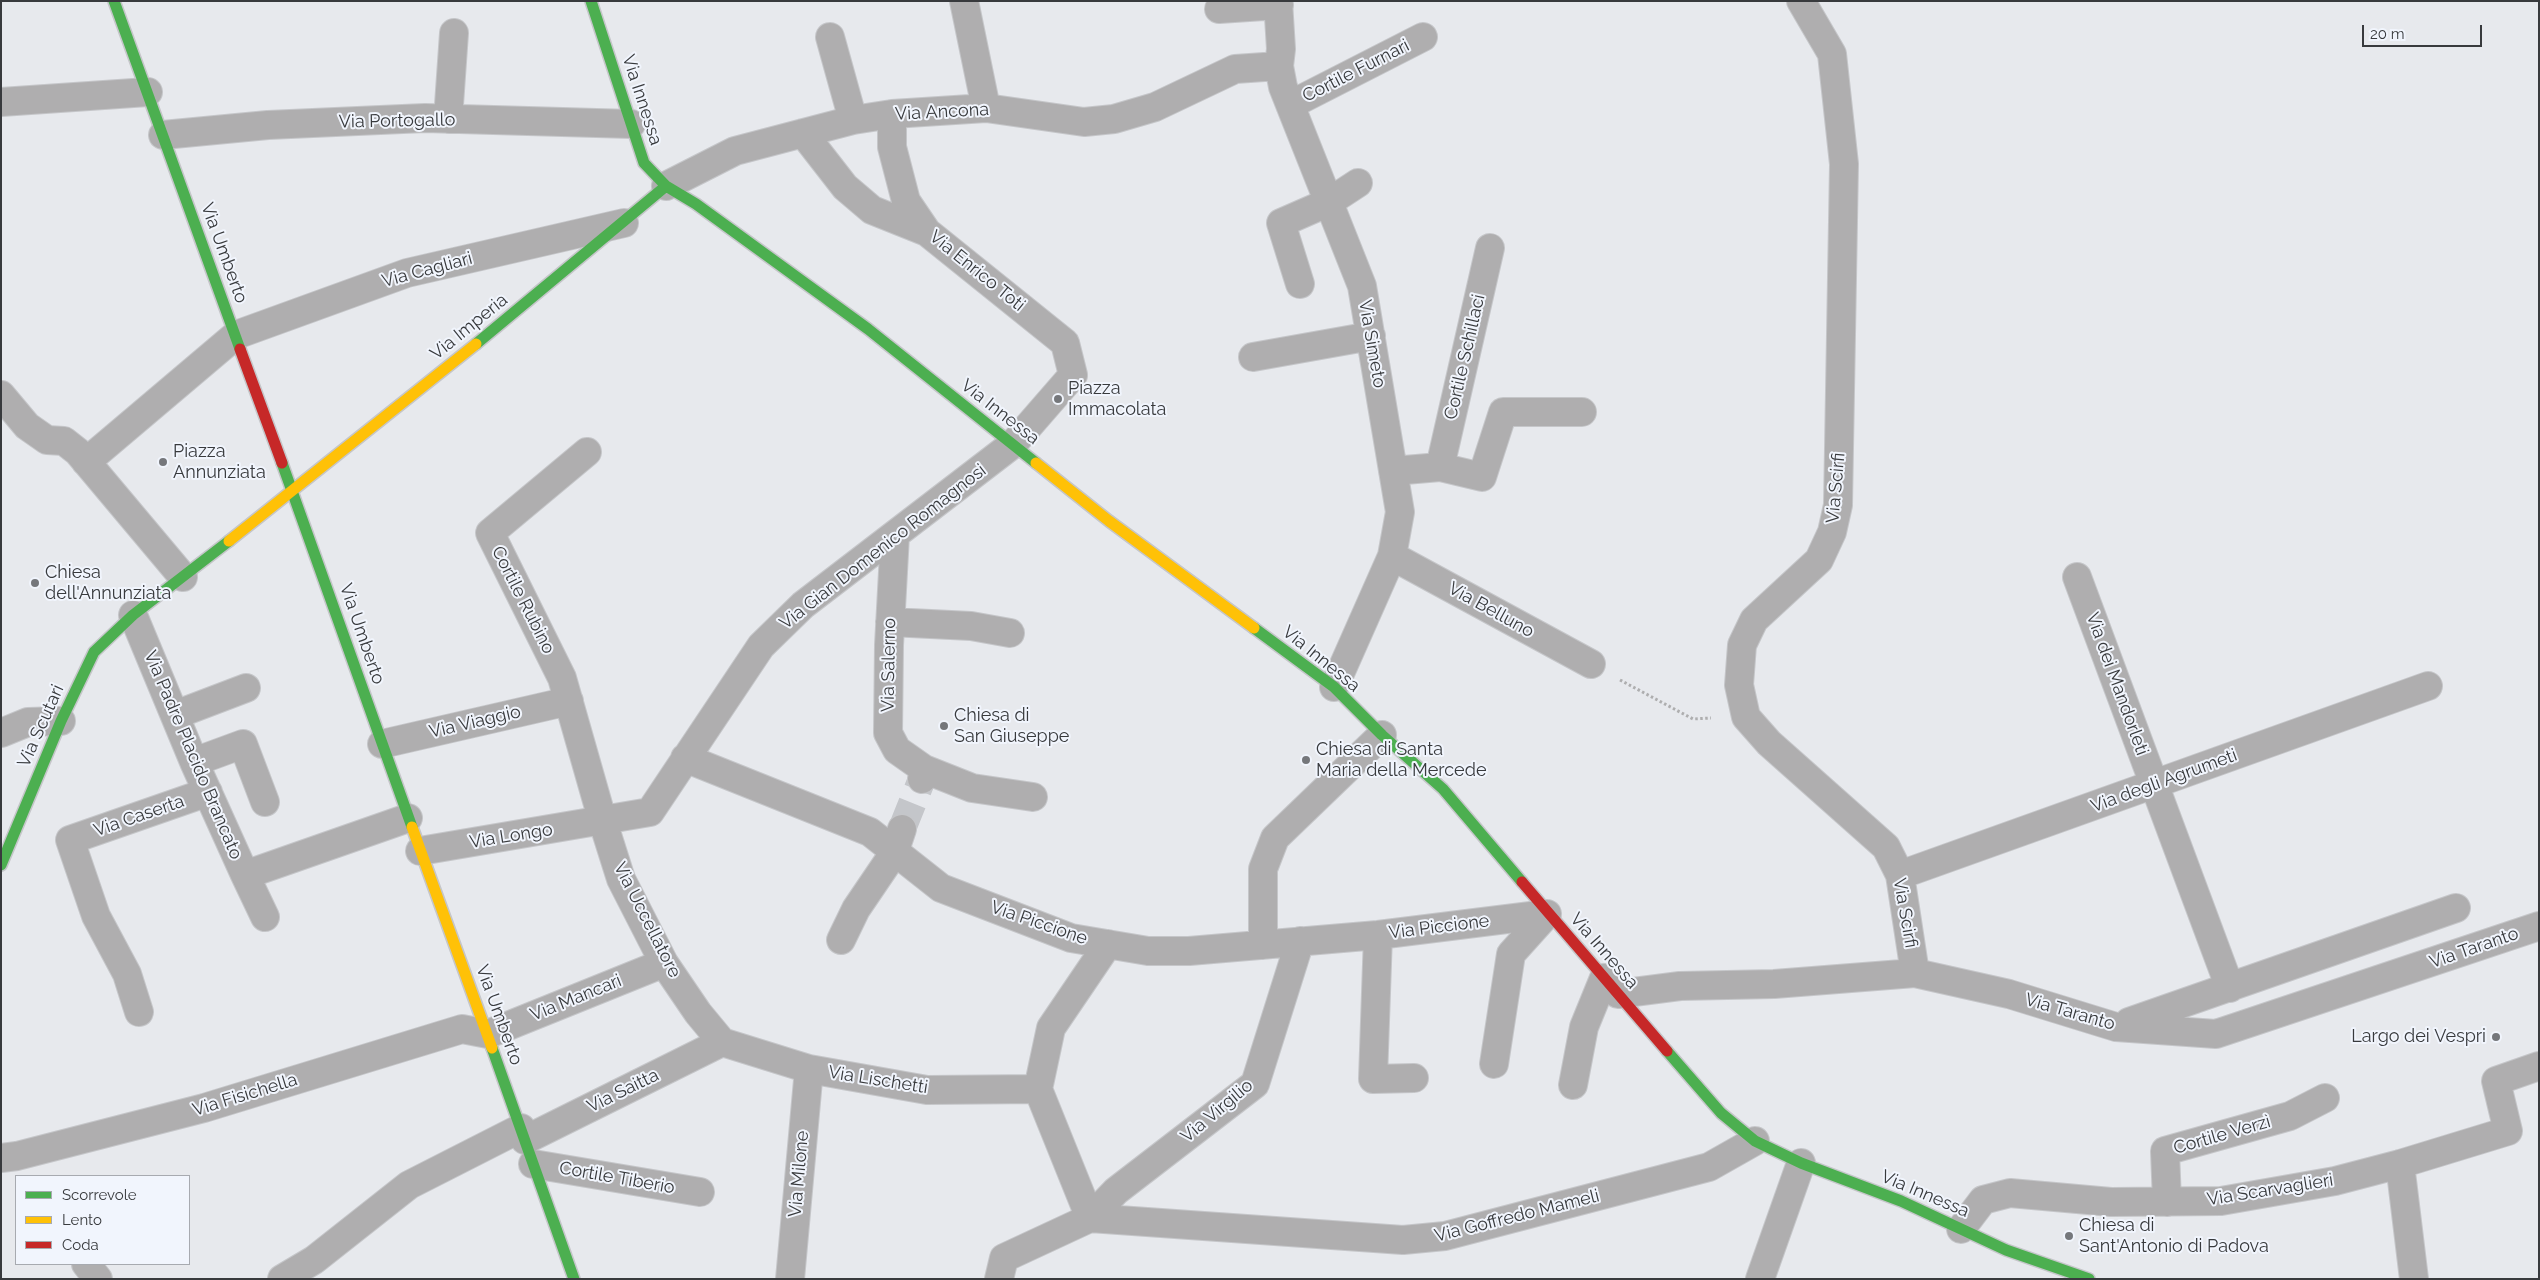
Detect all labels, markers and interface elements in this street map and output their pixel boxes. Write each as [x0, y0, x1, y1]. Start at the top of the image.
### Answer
scale bar [2365, 15, 2485, 47]
text: 20 m [2370, 25, 2405, 43]
street label: Cortile Furnari [1299, 35, 1413, 107]
street label: Via Innessa [617, 52, 667, 148]
street label: Via Ancona [894, 99, 990, 125]
street label: Via Portogallo [339, 109, 455, 133]
street label: Via Umberto [196, 200, 252, 306]
street label: Via Enrico Toti [925, 226, 1029, 316]
street label: Via Cagliari [379, 248, 475, 292]
street label: Via Imperia [426, 289, 512, 365]
street label: Cortile Schillaci [1440, 292, 1490, 422]
street label: Via Simeto [1354, 298, 1390, 390]
street label: Via Innessa [956, 375, 1044, 449]
place label: Piazza Immacolata [1068, 378, 1166, 420]
marker: Piazza Immacolata [1052, 393, 1064, 405]
place label: Piazza Annunziata [173, 441, 266, 484]
street label: Via Scirfi [1822, 452, 1850, 524]
marker: Piazza Annunziata [157, 456, 169, 468]
street label: Via Gian Domenico Romagnosi [776, 460, 990, 634]
street label: Cortile Rubino [487, 543, 559, 657]
place label: Chiesa dell'Annunziata [45, 562, 171, 604]
marker: Chiesa dell'Annunziata [29, 577, 41, 589]
street label: Via Belluno [1444, 578, 1538, 642]
street label: Via Umberto [335, 581, 389, 687]
street label: Via dei Mandorleti [2081, 610, 2153, 758]
street label: Via Salerno [877, 618, 901, 712]
street label: Via Innessa [1278, 621, 1364, 697]
street label: Via Padre Placido Brancato [139, 647, 247, 863]
street label: Via Scutari [13, 681, 69, 771]
street label: Via Viaggio [427, 701, 523, 743]
place label: Chiesa di San Giuseppe [954, 705, 1069, 748]
marker: Chiesa di San Giuseppe [938, 720, 950, 732]
place label: Chiesa di Santa Maria della Mercede [1316, 739, 1486, 782]
street label: Via degli Agrumeti [2088, 745, 2240, 817]
marker: Chiesa di Santa Maria della Mercede [1300, 754, 1312, 766]
street label: Via Caserta [91, 790, 187, 842]
street label: Via Longo [468, 819, 554, 853]
street label: Via Uccellatore [609, 859, 685, 981]
street label: Via Scirfi [1888, 876, 1922, 950]
street label: Via Piccione [988, 896, 1090, 950]
street label: Via Innessa [1565, 909, 1643, 993]
street label: Via Piccione [1388, 910, 1490, 944]
street label: Via Taranto [2427, 923, 2521, 973]
street label: Via Umberto [471, 962, 527, 1068]
street label: Via Mancari [527, 970, 625, 1026]
street label: Via Taranto [2023, 989, 2117, 1035]
place label: Largo dei Vespri [2351, 1026, 2486, 1048]
marker: Largo dei Vespri [2490, 1031, 2502, 1043]
street label: Via Lischetti [827, 1061, 929, 1099]
street label: Via Saitta [584, 1064, 662, 1118]
street label: Via Fisichella [190, 1069, 300, 1121]
street label: Via Virgilio [1177, 1075, 1257, 1147]
street label: Cortile Verzì [2171, 1111, 2273, 1159]
street label: Via Milone [784, 1130, 814, 1218]
street label: Cortile Tiberio [558, 1157, 676, 1199]
street label: Via Innessa [1878, 1166, 1972, 1222]
street label: Via Scarvaglieri [2205, 1169, 2335, 1211]
legend [15, 1175, 190, 1265]
street label: Via Goffredo Mameli [1432, 1185, 1602, 1247]
text: Scorrevole [62, 1186, 137, 1204]
text: Lento [62, 1211, 102, 1229]
place label: Chiesa di Sant'Antonio di Padova [2079, 1215, 2269, 1258]
marker: Chiesa di Sant'Antonio di Padova [2063, 1230, 2075, 1242]
text: Coda [62, 1236, 99, 1254]

